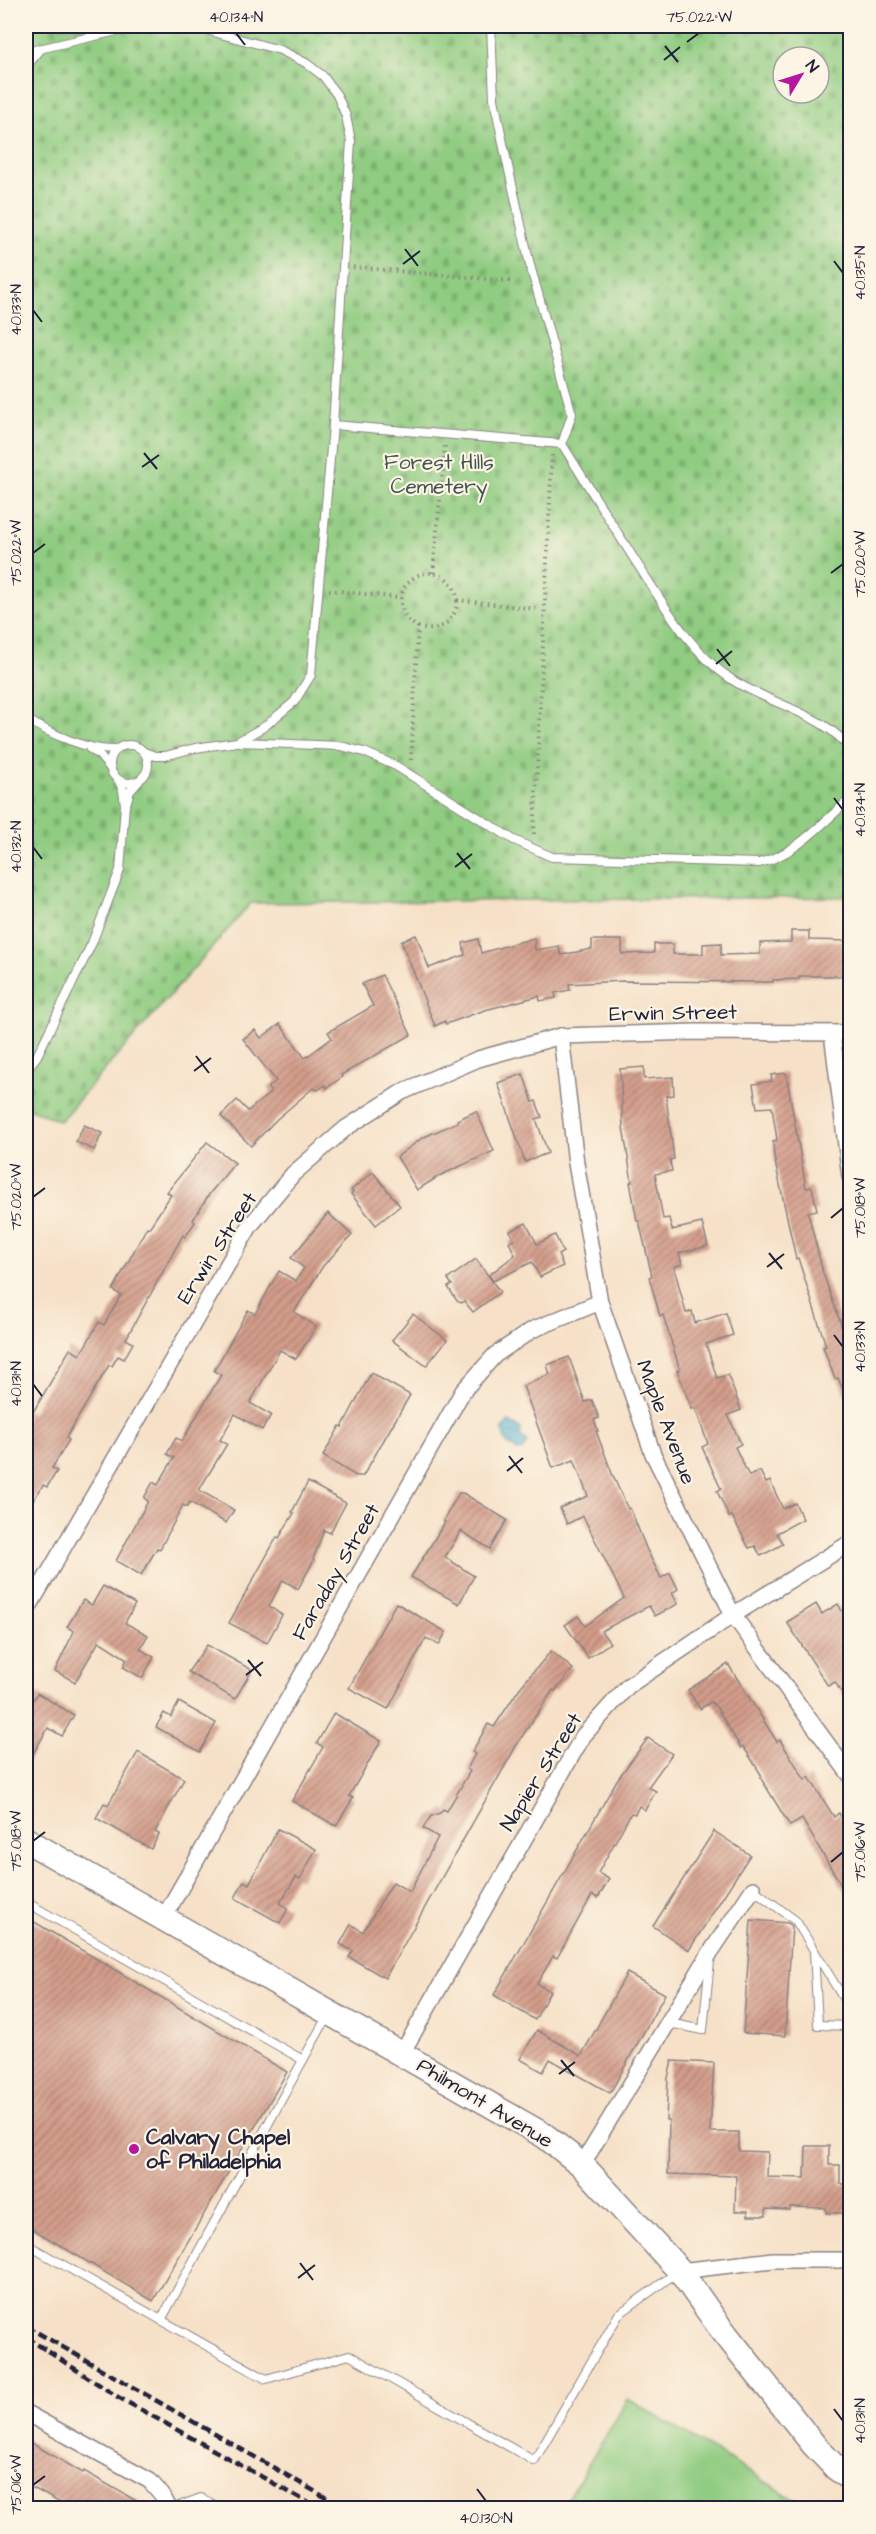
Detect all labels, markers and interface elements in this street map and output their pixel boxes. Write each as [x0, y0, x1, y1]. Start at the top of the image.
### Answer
text: 40.134°N [209, 7, 263, 28]
text: 75.022°W [666, 7, 732, 28]
north arrow [771, 45, 831, 105]
text: N [800, 56, 824, 77]
text: 40.135°N [850, 246, 871, 300]
text: 40.133°N [6, 284, 27, 336]
park label: Forest Hills Cemetery [384, 448, 494, 503]
text: 75.022°W [6, 520, 27, 586]
text: 75.020°W [850, 531, 871, 597]
text: 40.134°N [850, 783, 871, 837]
text: 40.132°N [6, 821, 27, 873]
street label: Erwin Street [609, 997, 738, 1029]
text: 75.020°W [6, 1164, 27, 1230]
text: 75.018°W [850, 1178, 871, 1238]
street label: Erwin Street [170, 1186, 264, 1310]
text: 40.133°N [850, 1321, 871, 1373]
street label: Maple Avenue [628, 1356, 703, 1489]
text: 40.131°N [6, 1361, 27, 1407]
street label: Faraday Street [285, 1498, 389, 1647]
street label: Napier Street [493, 1707, 590, 1837]
text: 75.018°W [6, 1811, 27, 1871]
text: 75.016°W [850, 1822, 871, 1882]
street label: Philmont Avenue [412, 2051, 558, 2155]
place label: Calvary Chapel of Philadelphia [146, 2123, 291, 2177]
marker: Calvary Chapel of Philadelphia [127, 2142, 141, 2156]
text: 40.131°N [850, 2398, 871, 2444]
text: 75.016°W [6, 2455, 27, 2515]
text: 40.130°N [459, 2508, 513, 2529]

